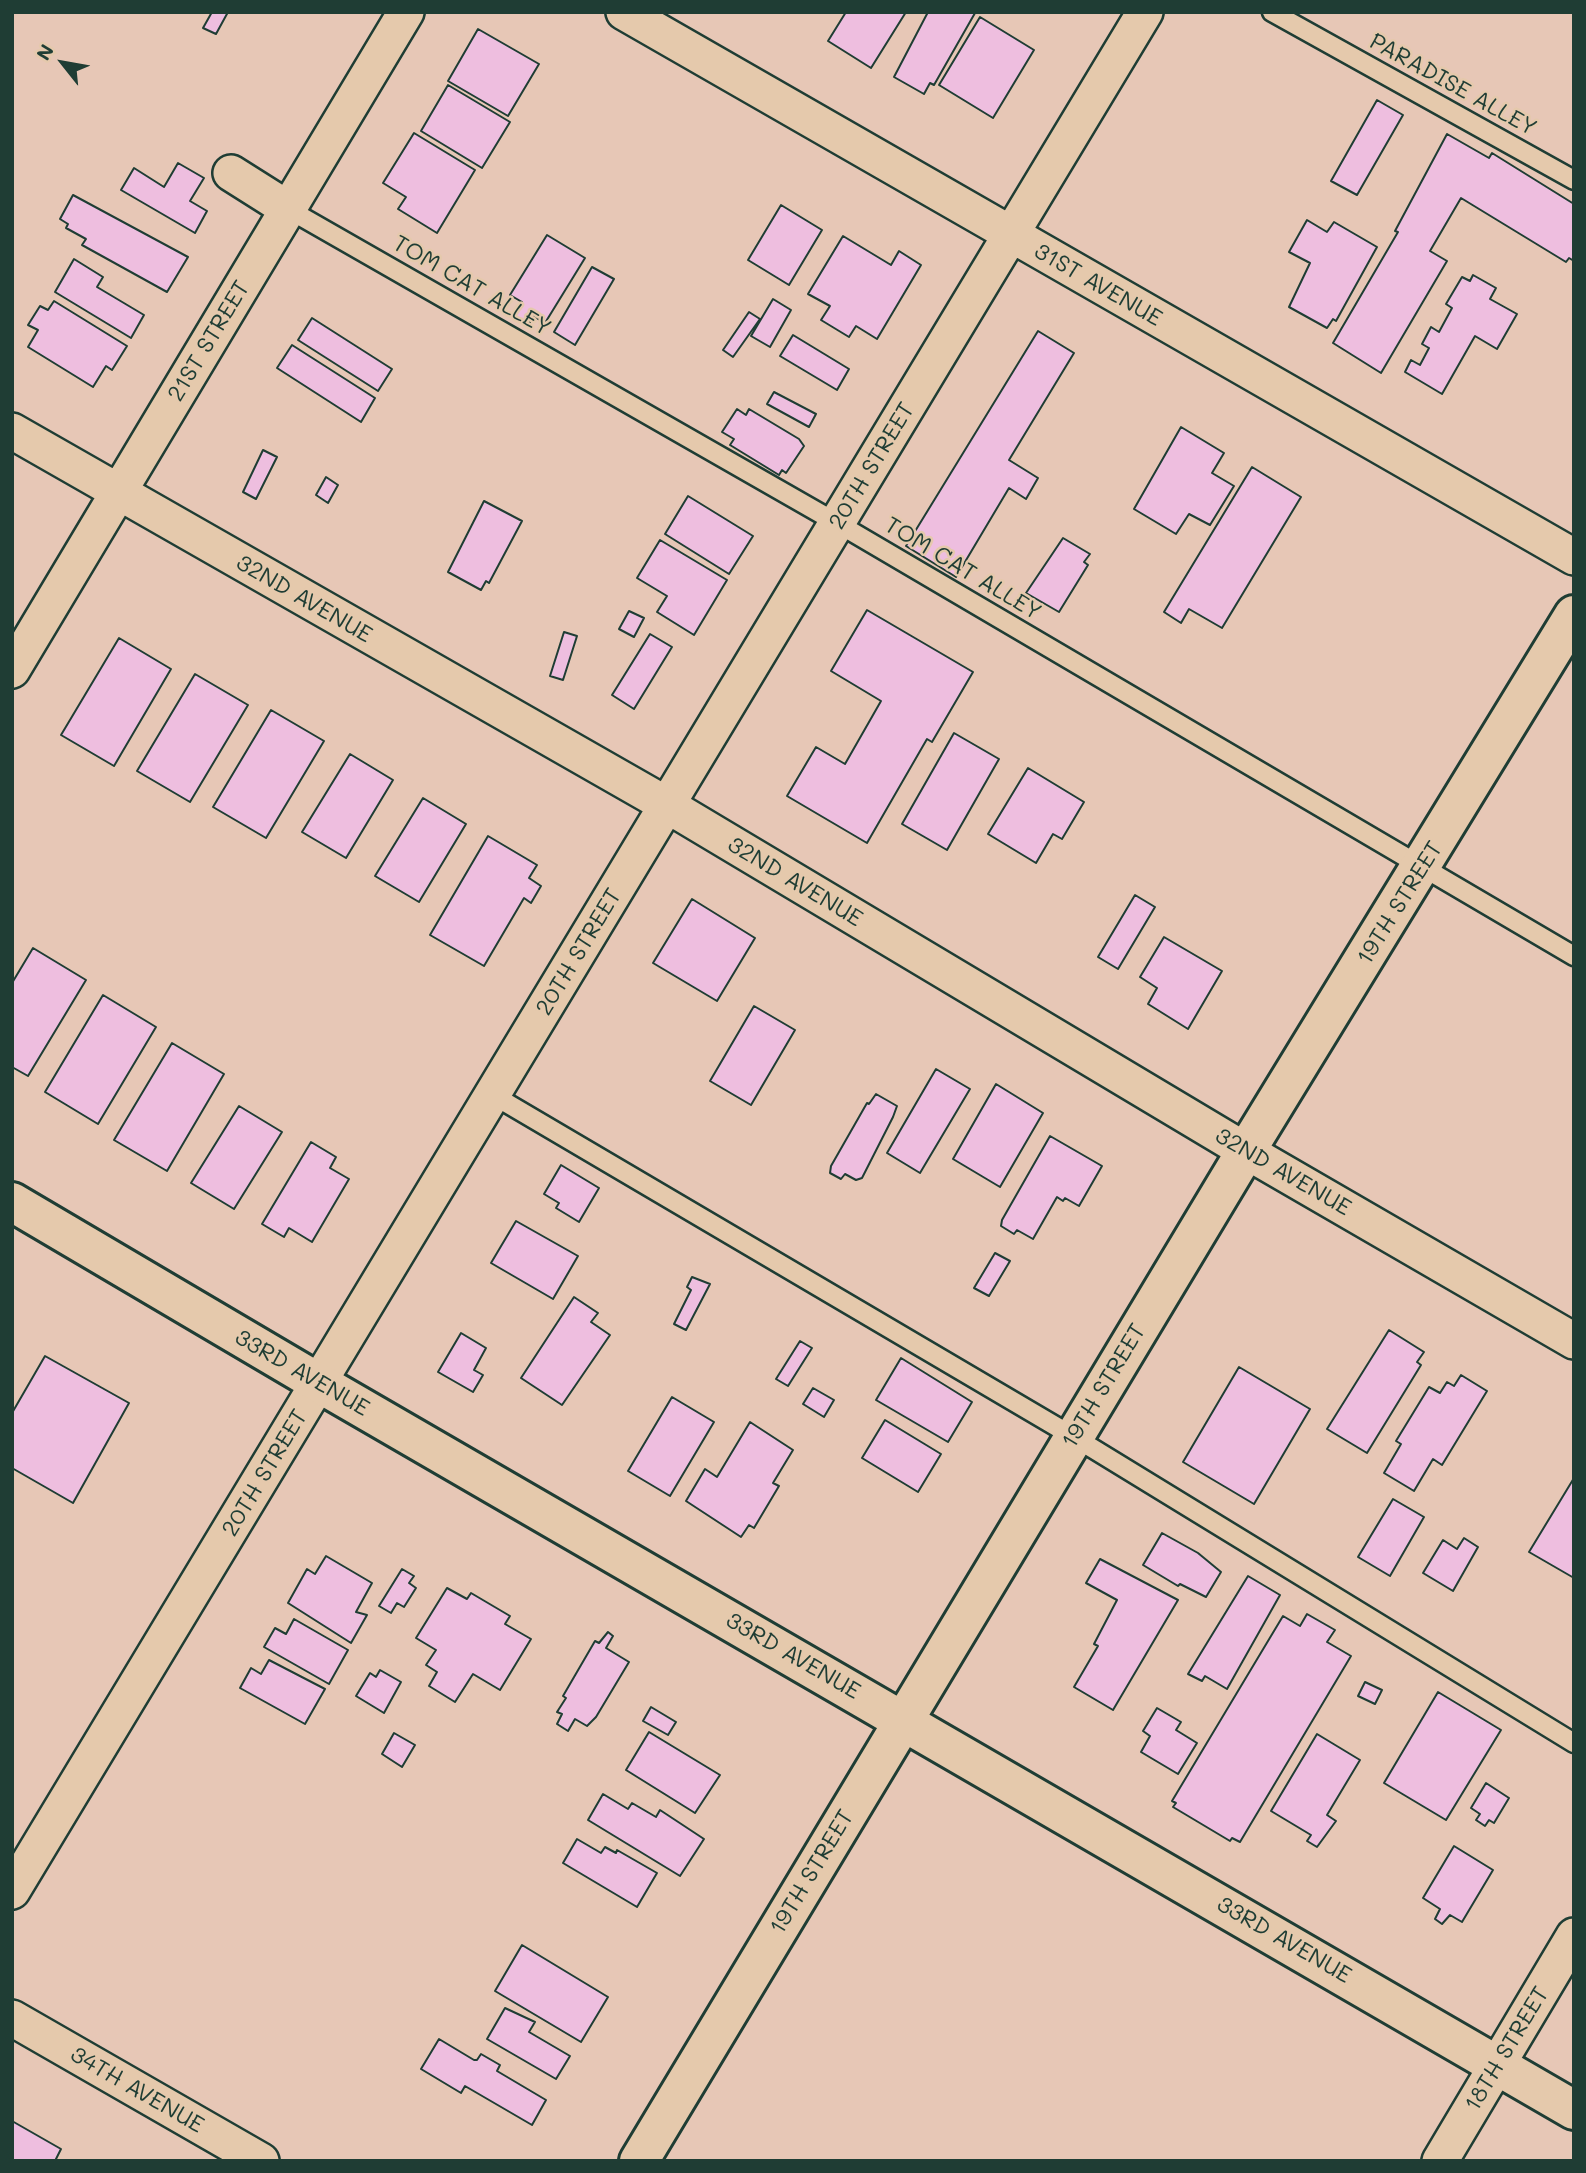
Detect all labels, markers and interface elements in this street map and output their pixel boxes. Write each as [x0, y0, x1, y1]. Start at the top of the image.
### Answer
north arrow [28, 28, 98, 98]
street label: PARADISE ALLEY [1365, 28, 1541, 142]
text: N [30, 39, 59, 65]
street label: TOM CAT ALLEY [388, 230, 556, 342]
street label: 31ST AVENUE [1029, 237, 1167, 333]
street label: 21ST STREET [162, 276, 256, 406]
street label: 20TH STREET [823, 398, 921, 534]
street label: TOM CAT ALLEY [880, 511, 1046, 627]
street label: 32ND AVENUE [231, 549, 377, 649]
street label: 32ND AVENUE [723, 831, 867, 933]
street label: 19TH STREET [1351, 836, 1449, 970]
street label: 20TH STREET [530, 884, 628, 1020]
street label: 32ND AVENUE [1210, 1122, 1356, 1222]
street label: 19TH STREET [1056, 1319, 1152, 1453]
street label: 33RD AVENUE [230, 1323, 374, 1423]
street label: 20TH STREET [216, 1405, 314, 1541]
street label: 33RD AVENUE [721, 1606, 865, 1706]
street label: 19TH STREET [764, 1805, 860, 1939]
street label: 33RD AVENUE [1212, 1890, 1356, 1990]
street label: 18TH STREET [1459, 1982, 1555, 2116]
street label: 34TH AVENUE [65, 2041, 209, 2139]

